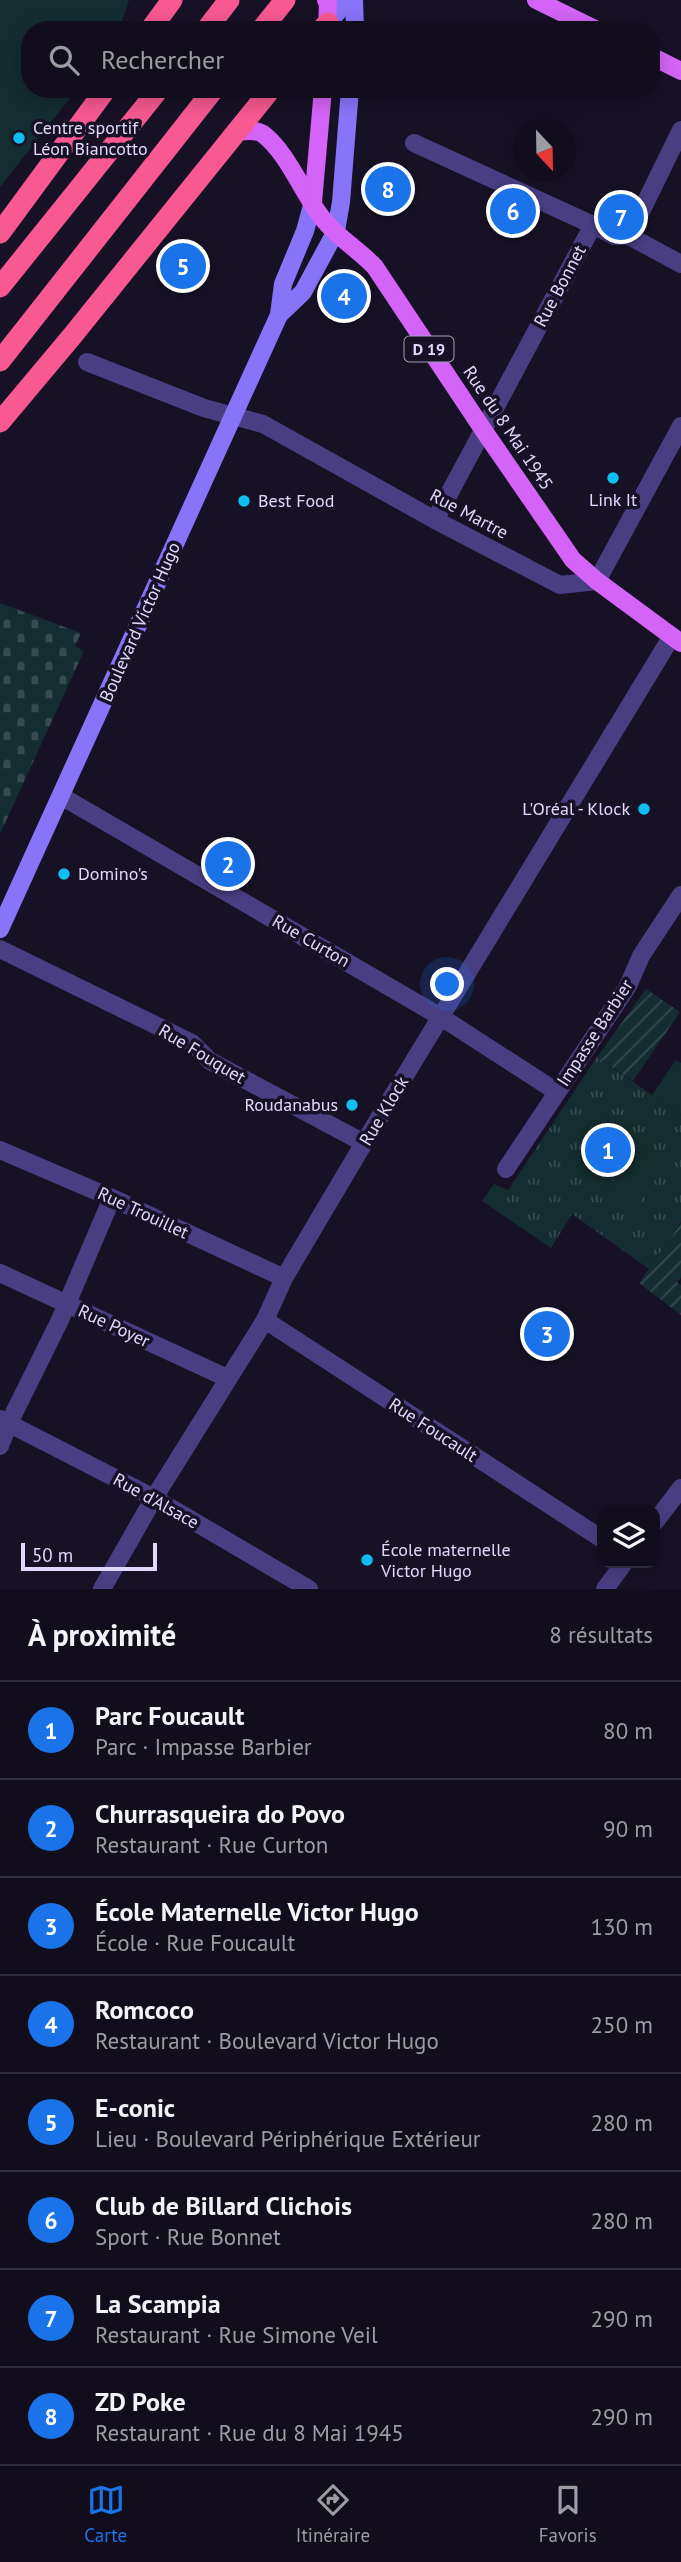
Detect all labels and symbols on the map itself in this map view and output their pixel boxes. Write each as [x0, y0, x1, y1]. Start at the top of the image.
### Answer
place label: Centre sportif Léon Biancotto [33, 116, 148, 160]
north arrow [513, 119, 576, 182]
marker: Centre sportif Léon Biancotto [11, 130, 27, 146]
pin: 8 [365, 163, 411, 215]
pin: 6 [490, 185, 536, 237]
pin: 7 [598, 191, 644, 243]
pin: 5 [160, 240, 206, 292]
street label: Rue Bonnet [528, 241, 591, 331]
pin: 4 [321, 270, 367, 322]
road number: D 19 [404, 336, 453, 362]
street label: Rue du 8 Mai 1945 [458, 361, 558, 494]
marker: Link It [605, 470, 621, 486]
street label: Rue Martre [426, 483, 512, 544]
place label: Link It [589, 488, 637, 511]
place label: Best Food [258, 489, 334, 512]
marker: Best Food [236, 493, 252, 509]
street label: Boulevard Victor Hugo [94, 538, 185, 705]
place label: L'Oréal - Klock [522, 797, 630, 820]
marker: L'Oréal - Klock [636, 801, 652, 817]
pin: 2 [205, 838, 251, 890]
place label: Domino's [78, 862, 148, 885]
marker: Domino's [56, 866, 72, 882]
street label: Rue Curton [268, 909, 354, 972]
your location [430, 967, 464, 1001]
street label: Impasse Barbier [551, 975, 638, 1091]
street label: Rue Fouquet [155, 1019, 250, 1089]
street label: Rue Klock [354, 1072, 413, 1150]
place label: Roudanabus [244, 1093, 338, 1116]
marker: Roudanabus [344, 1097, 360, 1113]
pin: 1 [585, 1124, 631, 1176]
street label: Rue Trouillet [94, 1181, 192, 1244]
street label: Rue Poyer [75, 1299, 154, 1352]
pin: 3 [524, 1308, 570, 1360]
street label: Rue Foucault [385, 1392, 482, 1467]
street label: Rue d'Alsace [109, 1468, 203, 1534]
place label: École maternelle Victor Hugo [380, 1538, 511, 1582]
scale bar [21, 1540, 158, 1572]
marker: École maternelle Victor Hugo [359, 1552, 375, 1568]

